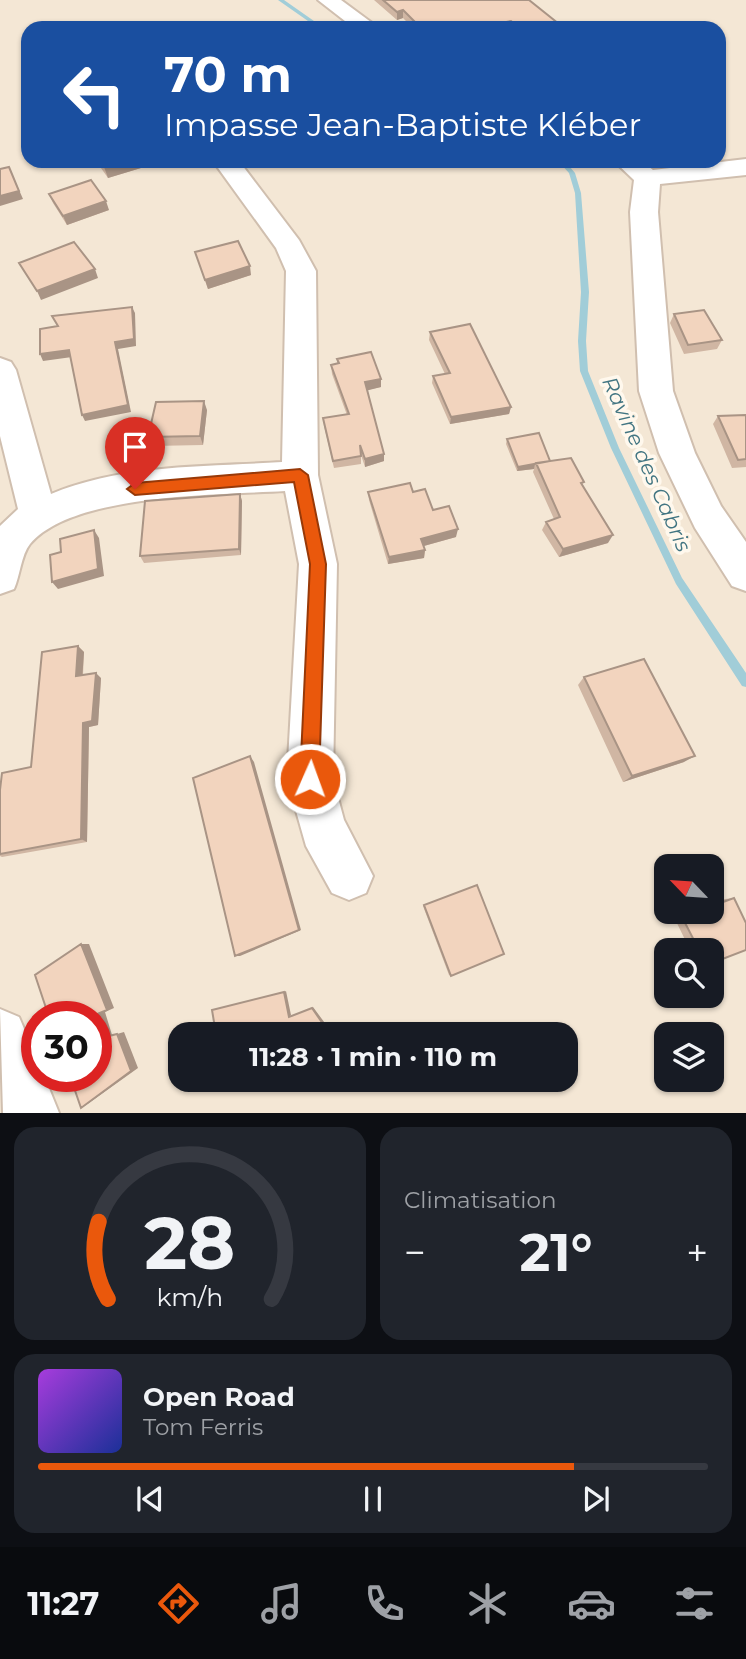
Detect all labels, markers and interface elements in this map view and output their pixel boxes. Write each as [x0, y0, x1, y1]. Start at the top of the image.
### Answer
text: 70 m [164, 45, 292, 104]
icon: left [49, 49, 140, 140]
text: Impasse Jean-Baptiste Kléber [164, 105, 641, 144]
water label: Ravine des Cabris [597, 373, 697, 555]
pin [105, 417, 165, 489]
icon: arrive [116, 428, 154, 466]
position arrow [273, 742, 347, 816]
north arrow [654, 854, 724, 924]
map controls [654, 854, 724, 1092]
button: search [654, 938, 724, 1008]
speed limit sign: 30 [21, 1001, 112, 1092]
button: layers [654, 1022, 724, 1092]
text: 11:28 · 1 min · 110 m [249, 1041, 497, 1073]
text: Climatisation [404, 1186, 556, 1214]
text: 28 [145, 1200, 236, 1288]
text: 21° [520, 1221, 592, 1284]
text: − [404, 1229, 426, 1276]
text: + [686, 1229, 708, 1276]
text: km/h [157, 1282, 223, 1312]
text: Open Road [143, 1381, 295, 1413]
text: Tom Ferris [143, 1413, 263, 1441]
icon: previous [131, 1480, 169, 1518]
icon: pause [354, 1480, 392, 1518]
icon: next [577, 1480, 615, 1518]
icon: directions [154, 1579, 203, 1628]
icon: music [257, 1579, 306, 1628]
icon: phone [360, 1579, 409, 1628]
icon: climate [463, 1579, 512, 1628]
icon: car [567, 1579, 616, 1628]
icon: filters [670, 1579, 719, 1628]
text: 11:27 [27, 1584, 99, 1623]

